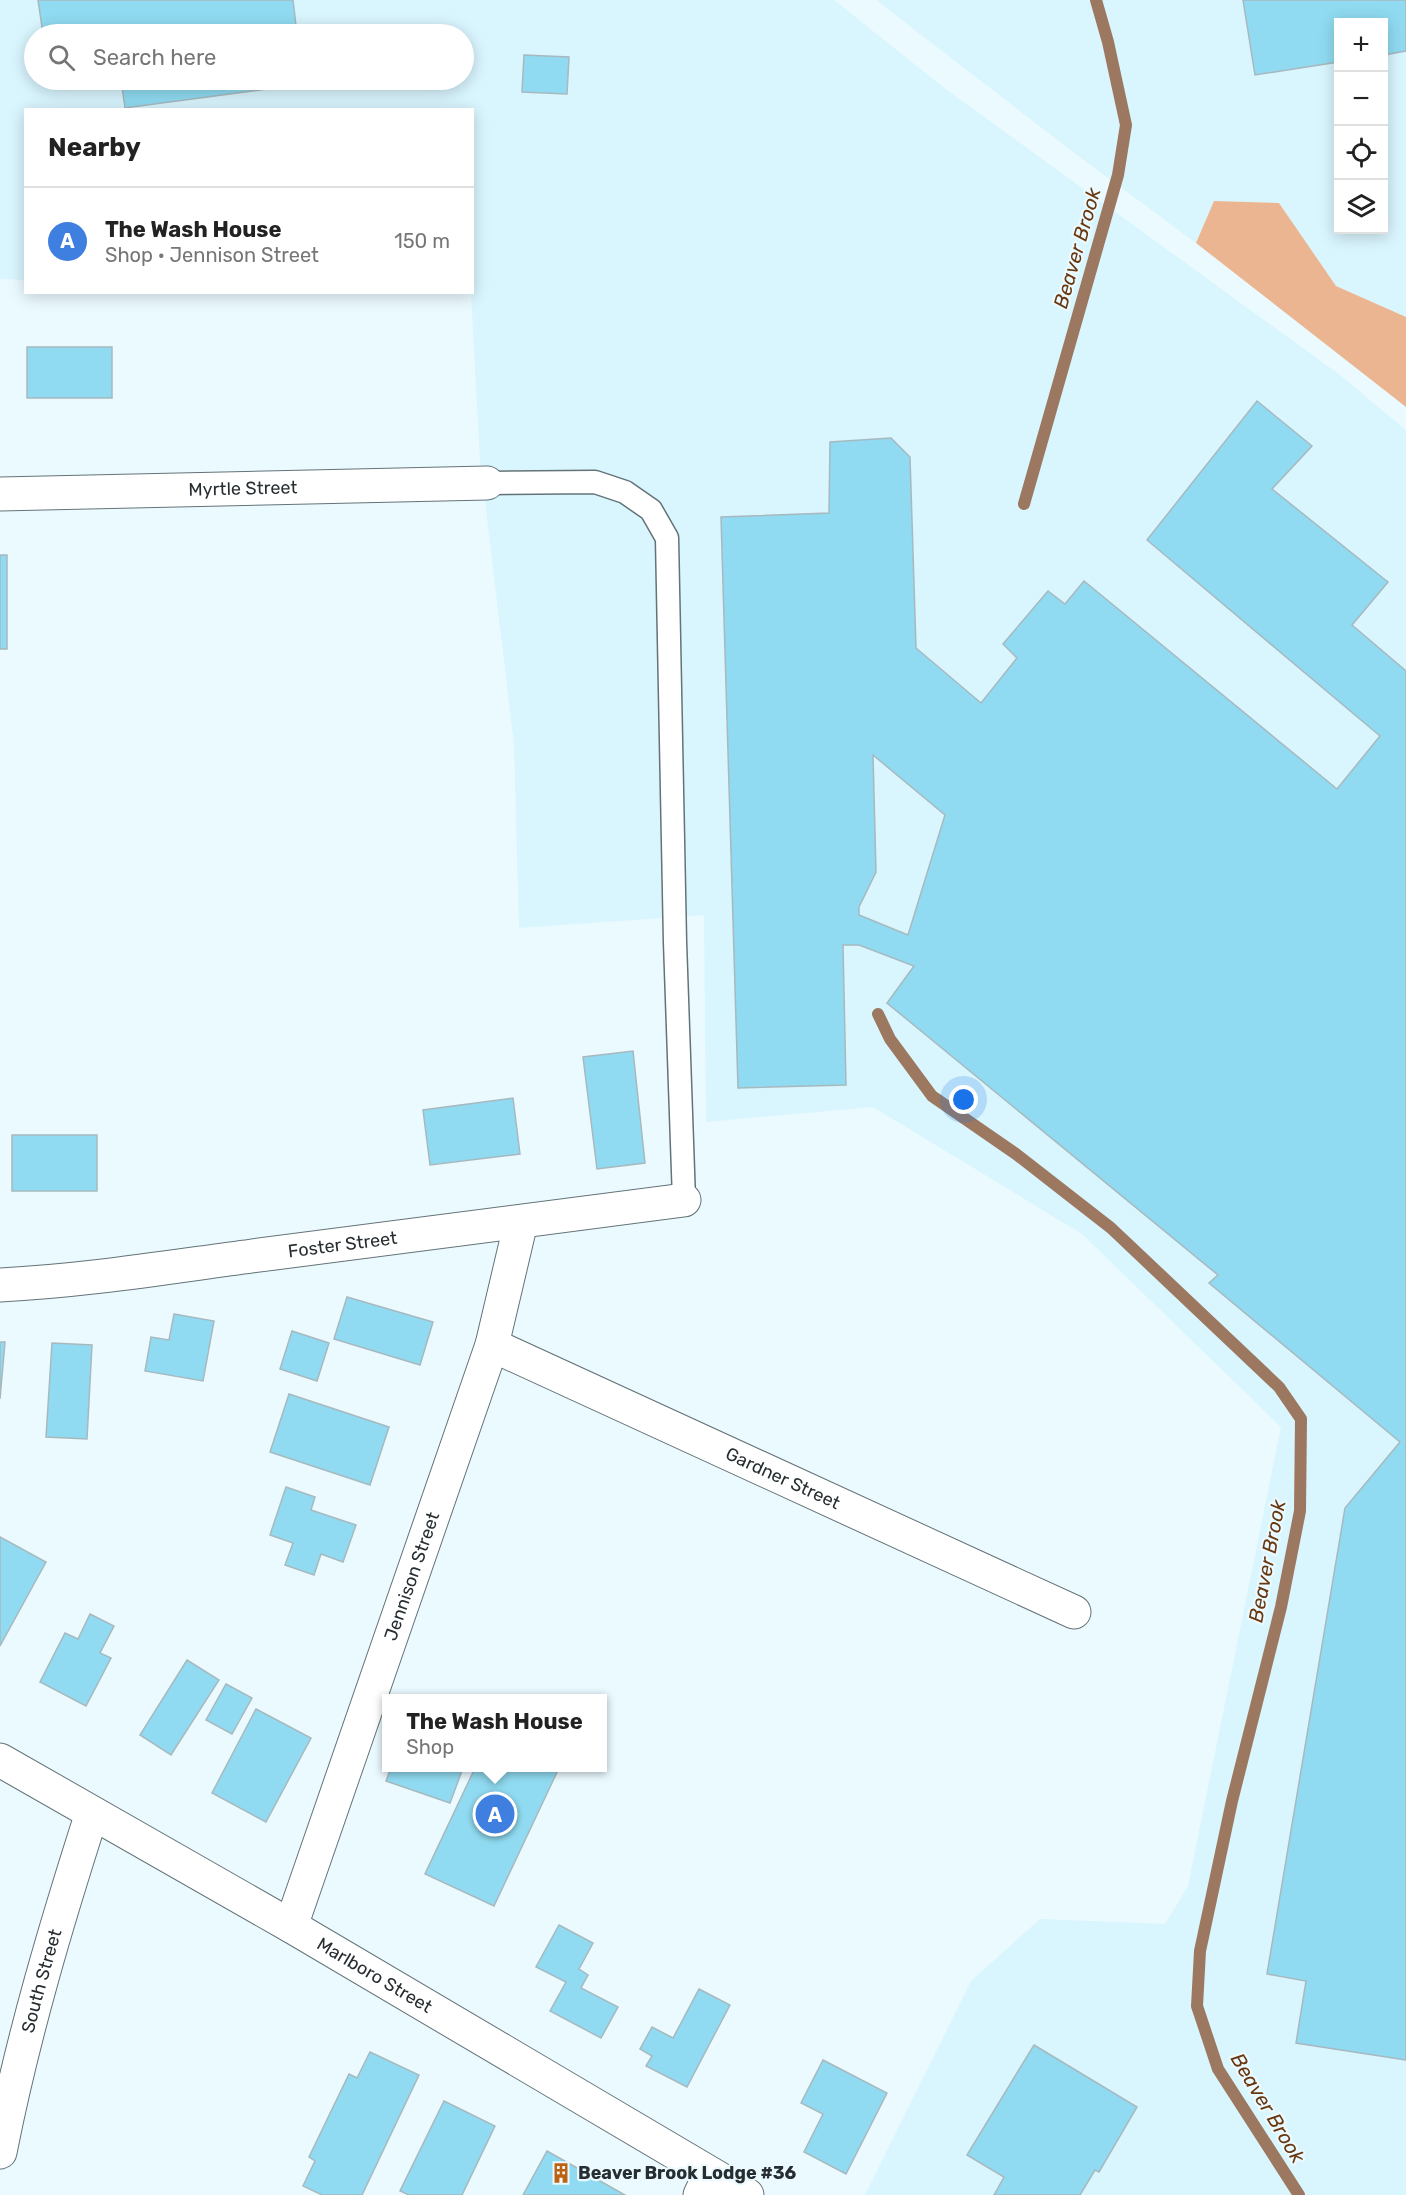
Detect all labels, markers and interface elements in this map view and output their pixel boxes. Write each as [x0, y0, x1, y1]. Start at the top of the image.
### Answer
map controls [1334, 18, 1388, 234]
button: + [1334, 18, 1388, 72]
search box [24, 24, 474, 90]
icon: search [45, 41, 78, 74]
text: Search here [93, 44, 216, 71]
button: − [1334, 72, 1388, 126]
button: locate [1334, 126, 1388, 180]
text: Nearby [48, 132, 141, 163]
button: layers [1334, 180, 1388, 234]
water label: Beaver Brook [1048, 184, 1106, 311]
text: The Wash House [105, 216, 282, 243]
text: A [60, 229, 75, 253]
text: 150 m [394, 229, 450, 253]
text: Shop · Jennison Street [105, 243, 319, 267]
street label: Myrtle Street [188, 476, 298, 501]
your location [949, 1085, 978, 1114]
street label: Foster Street [287, 1227, 398, 1262]
street label: Gardner Street [722, 1443, 844, 1514]
water label: Beaver Brook [1243, 1497, 1291, 1624]
street label: Jennison Street [380, 1509, 444, 1644]
popup [382, 1694, 607, 1772]
text: The Wash House [406, 1708, 583, 1735]
text: Shop [406, 1735, 454, 1759]
pin: A [476, 1792, 514, 1836]
street label: South Street [17, 1926, 66, 2035]
street label: Marlboro Street [313, 1933, 436, 2018]
water label: Beaver Brook [1226, 2048, 1311, 2168]
building icon: Beaver Brook Lodge #36 [549, 2161, 573, 2185]
place label: Beaver Brook Lodge #36 [578, 2162, 797, 2184]

